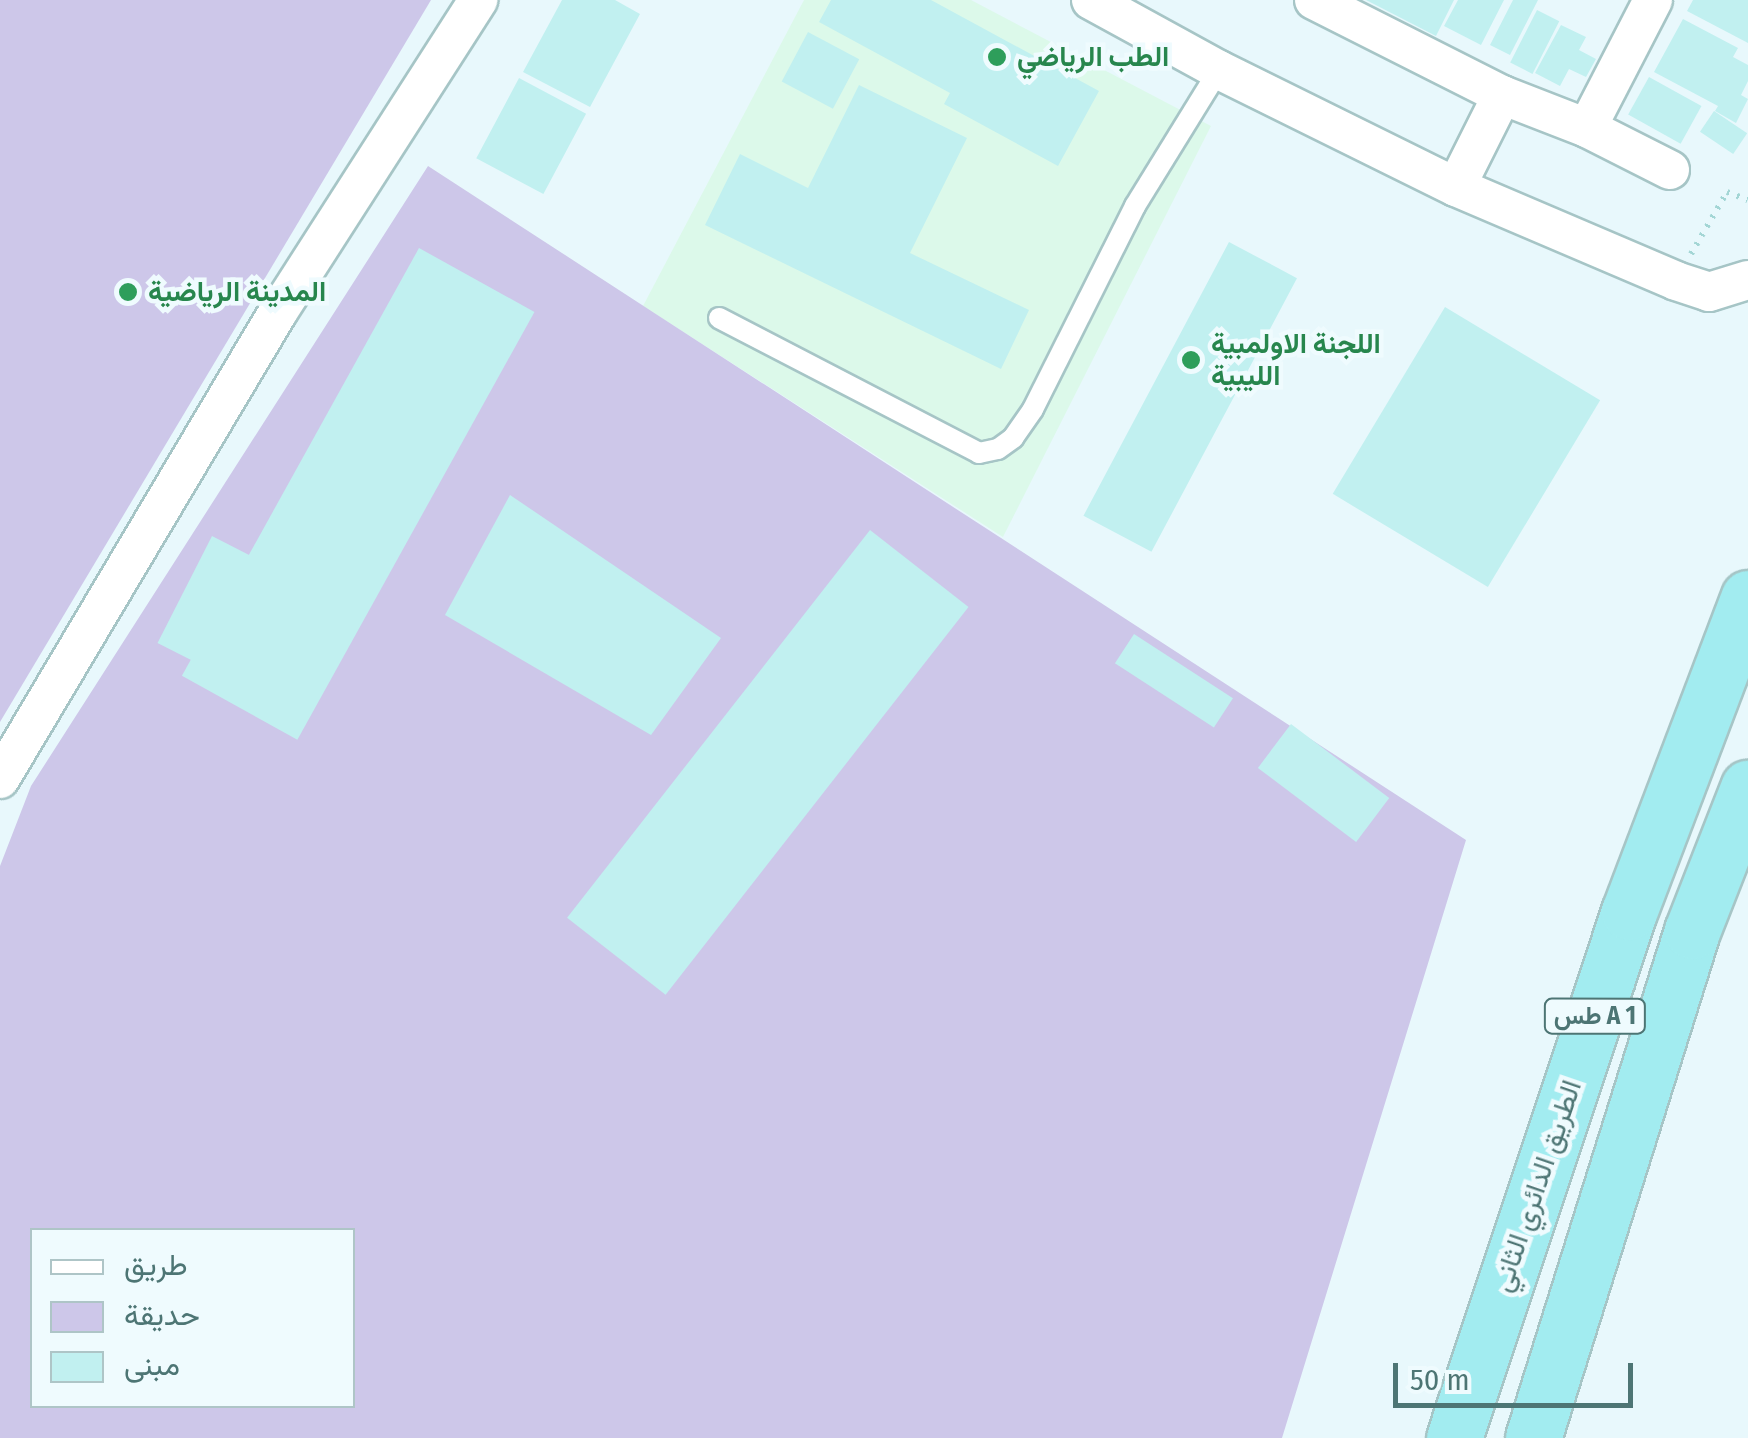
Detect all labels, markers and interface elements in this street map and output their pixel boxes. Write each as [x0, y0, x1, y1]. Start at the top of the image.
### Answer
place label: الطب الرياضي [1017, 40, 1169, 74]
marker: الطب الرياضي [986, 46, 1008, 68]
place label: المدينة الرياضية [148, 275, 326, 309]
marker: المدينة الرياضية [117, 281, 139, 303]
place label: اللجنة الاولمبية الليبية [1211, 327, 1381, 393]
marker: اللجنة الاولمبية الليبية [1180, 349, 1202, 371]
road number: طس A 1 [1542, 996, 1648, 1036]
street label: الطريق الدائري الثاني [1485, 1076, 1589, 1296]
legend [30, 1228, 355, 1408]
text: طريق [124, 1247, 188, 1283]
text: حديقة [124, 1297, 200, 1333]
scale bar [1398, 1343, 1638, 1405]
text: مبنى [124, 1347, 180, 1383]
text: 50 m [1410, 1362, 1470, 1398]

